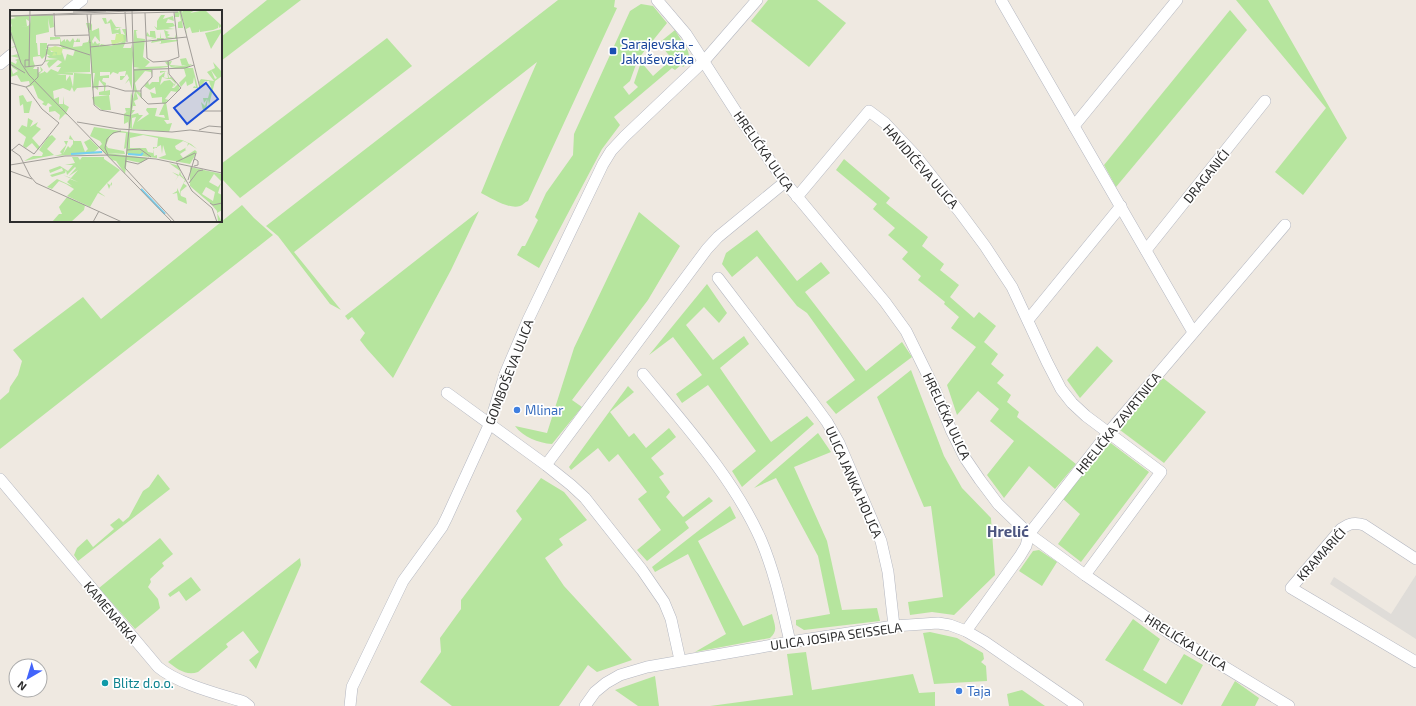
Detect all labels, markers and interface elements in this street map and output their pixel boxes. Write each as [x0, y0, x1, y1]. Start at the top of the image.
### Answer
inset map [10, 10, 222, 222]
place label: Sarajevska - Jakuševečka [621, 36, 694, 67]
marker: Sarajevska - Jakuševečka [608, 46, 618, 56]
street label: HRELIĆKA ULICA [730, 107, 798, 194]
street label: HAVIDIĆEVA ULICA [880, 120, 963, 212]
street label: DRAGANIĆI [1179, 145, 1232, 206]
street label: GOMBOŠEVA ULICA [481, 317, 537, 427]
street label: HRELIĆKA ZAVRTNICA [1071, 368, 1164, 477]
street label: HRELIĆKA ULICA [920, 370, 975, 462]
place label: Mlinar [525, 402, 563, 418]
marker: Mlinar [512, 405, 522, 415]
street label: ULICA JANKA HOLJCA [822, 424, 886, 540]
district label: Hrelić [987, 522, 1029, 540]
street label: KRAMARIĆI [1292, 524, 1349, 584]
street label: KAMENARKA [81, 578, 141, 646]
street label: HRELIĆKA ULICA [1142, 609, 1231, 674]
street label: ULICA JOSIPA SEISSELA [769, 619, 903, 653]
north arrow [8, 658, 48, 698]
place label: Blitz d.o.o. [113, 675, 174, 691]
marker: Blitz d.o.o. [100, 678, 110, 688]
text: N [14, 679, 29, 694]
place label: Taja [967, 683, 991, 699]
marker: Taja [954, 686, 964, 696]

